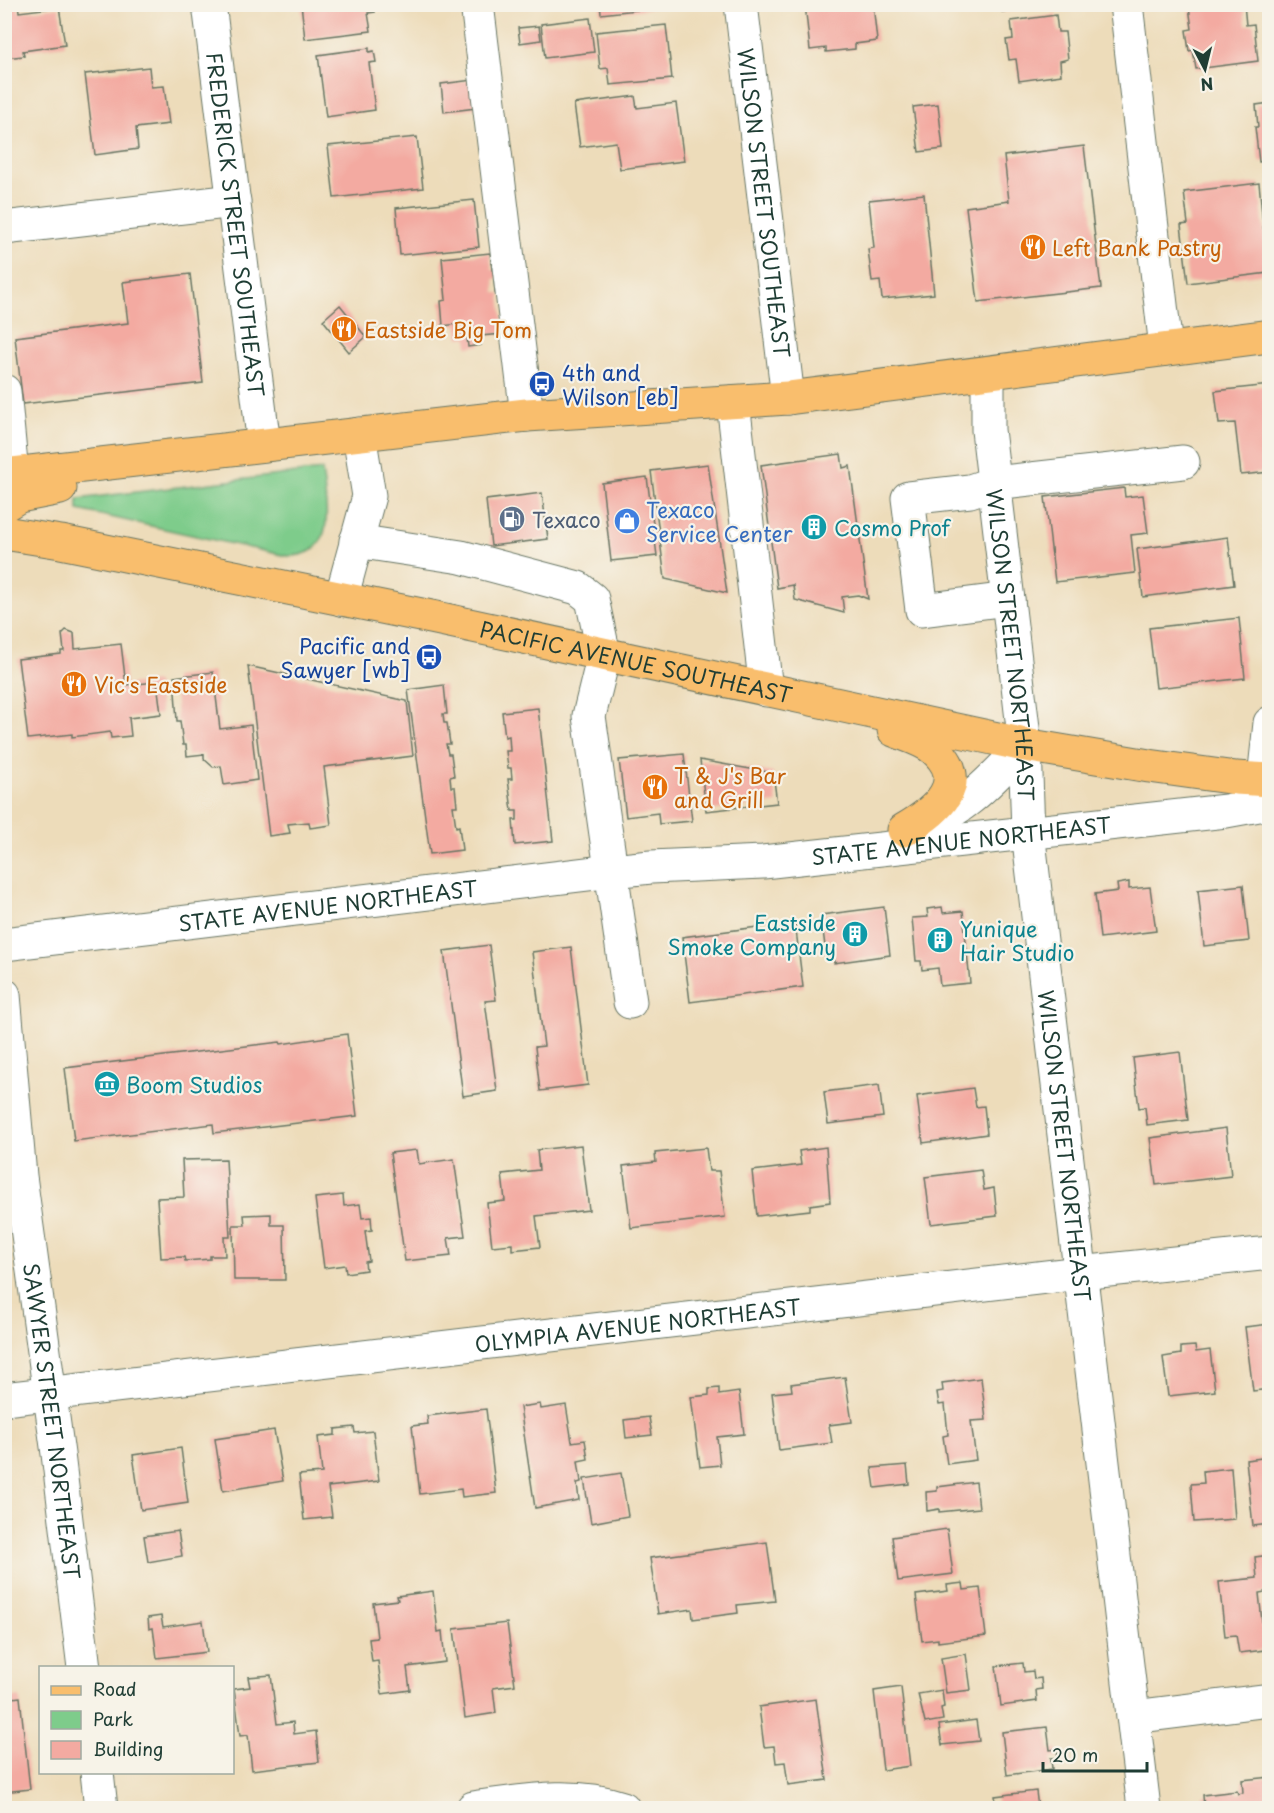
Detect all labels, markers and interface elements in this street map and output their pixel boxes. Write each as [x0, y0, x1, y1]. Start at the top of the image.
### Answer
north arrow [1175, 39, 1235, 99]
street label: WILSON STREET SOUTHEAST [730, 46, 799, 360]
street label: FREDERICK STREET SOUTHEAST [199, 50, 274, 399]
text: N [1199, 72, 1215, 98]
place label: Left Bank Pastry [1052, 231, 1222, 263]
restaurant icon: Left Bank Pastry [1018, 232, 1048, 262]
place label: Eastside Big Tom [364, 313, 532, 345]
restaurant icon: Eastside Big Tom [329, 314, 359, 344]
place label: 4th and Wilson [eb] [562, 356, 679, 412]
bus stop icon: 4th and Wilson [eb] [527, 369, 557, 399]
street label: WILSON STREET NORTHEAST [979, 487, 1043, 802]
place label: Texaco Service Center [646, 493, 793, 549]
place label: Texaco [532, 503, 601, 535]
fuel station icon: Texaco [497, 504, 527, 534]
shop icon: Texaco Service Center [612, 506, 642, 536]
place label: Cosmo Prof [834, 511, 952, 543]
building icon: Cosmo Prof [799, 512, 829, 542]
street label: PACIFIC AVENUE SOUTHEAST [477, 612, 796, 710]
place label: Pacific and Sawyer [wb] [281, 629, 410, 685]
bus stop icon: Pacific and Sawyer [wb] [414, 642, 444, 672]
place label: Vic's Eastside [94, 668, 228, 700]
restaurant icon: Vic's Eastside [59, 669, 89, 699]
place label: T & J's Bar and Grill [674, 759, 787, 815]
restaurant icon: T & J's Bar and Grill [640, 772, 670, 802]
street label: STATE AVENUE NORTHEAST [810, 808, 1113, 873]
street label: STATE AVENUE NORTHEAST [176, 871, 480, 939]
place label: Eastside Smoke Company [667, 906, 836, 962]
place label: Yunique Hair Studio [960, 912, 1074, 968]
building icon: Eastside Smoke Company [840, 919, 870, 949]
building icon: Yunique Hair Studio [925, 925, 955, 955]
street label: WILSON STREET NORTHEAST [1031, 988, 1100, 1304]
place label: Boom Studios [126, 1068, 262, 1100]
museum icon: Boom Studios [92, 1069, 122, 1099]
street label: SAWYER STREET NORTHEAST [16, 1261, 89, 1582]
street label: OLYMPIA AVENUE NORTHEAST [473, 1290, 803, 1360]
legend [39, 1666, 234, 1774]
text: Road [93, 1675, 137, 1702]
text: Park [93, 1705, 133, 1732]
text: Building [93, 1735, 163, 1762]
scale bar [1043, 1735, 1146, 1773]
text: 20 m [1052, 1741, 1098, 1768]

